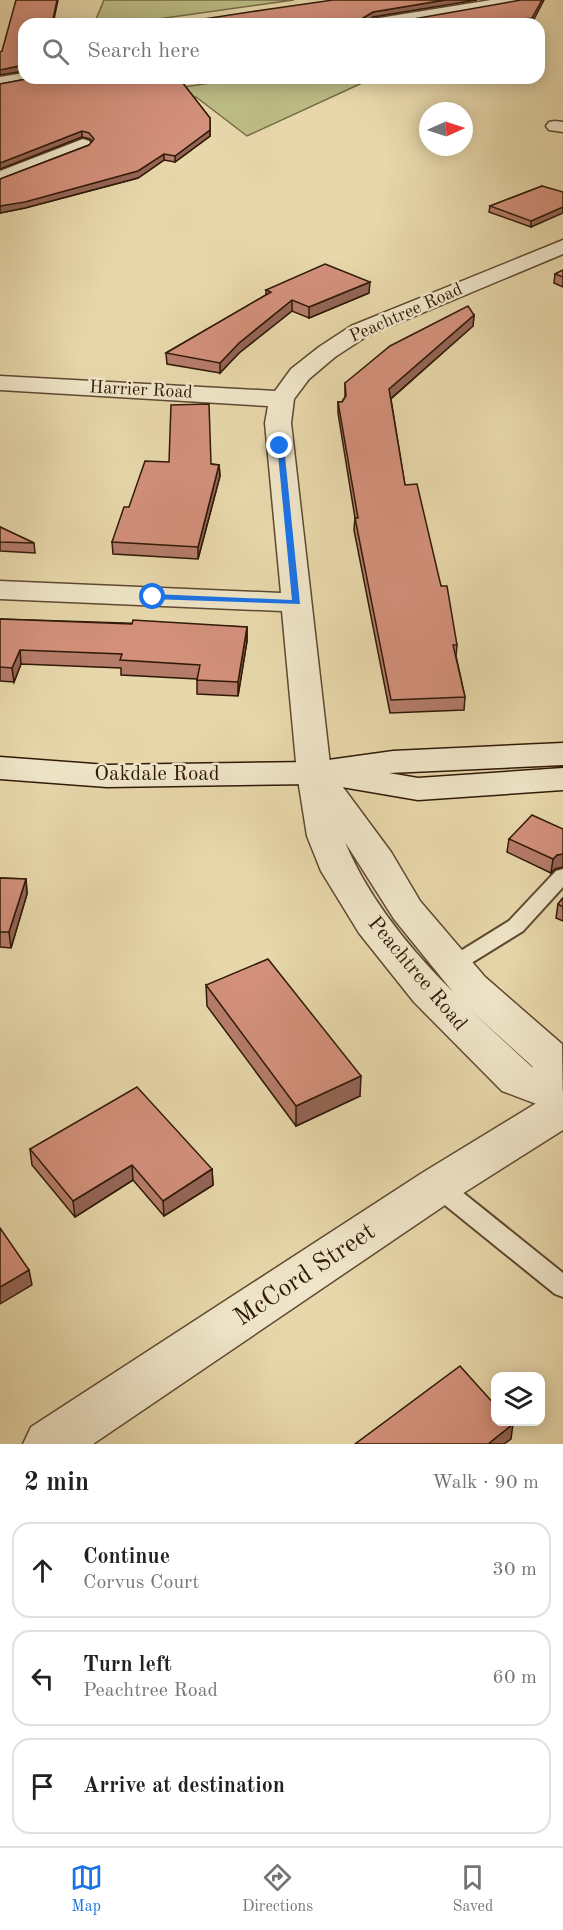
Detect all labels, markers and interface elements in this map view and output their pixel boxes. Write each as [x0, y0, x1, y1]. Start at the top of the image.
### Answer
search box [18, 18, 545, 84]
icon: search [39, 35, 72, 68]
text: Search here [87, 40, 200, 62]
north arrow [419, 102, 473, 156]
street label: Peachtree Road [347, 280, 465, 346]
street label: Harrier Road [89, 378, 193, 402]
route end [266, 432, 292, 458]
route start [139, 583, 165, 609]
street label: Oakdale Road [94, 764, 220, 785]
street label: Peachtree Road [363, 913, 471, 1035]
street label: McCord Street [230, 1218, 380, 1332]
map controls [491, 1372, 545, 1426]
button: layers [491, 1372, 545, 1426]
text: 2 min [24, 1470, 89, 1496]
text: Walk · 90 m [432, 1473, 539, 1493]
text: Continue [83, 1546, 170, 1568]
icon: ahead [26, 1554, 59, 1587]
text: 30 m [492, 1560, 537, 1580]
text: Corvus Court [83, 1573, 199, 1593]
text: Turn left [83, 1654, 172, 1676]
icon: left [26, 1662, 59, 1695]
text: 60 m [492, 1668, 537, 1688]
text: Peachtree Road [83, 1681, 218, 1701]
icon: arrive [26, 1770, 59, 1803]
text: Arrive at destination [83, 1775, 285, 1797]
tab: Map [70, 1861, 103, 1917]
tab: Directions [242, 1861, 313, 1917]
tab: Saved [453, 1861, 493, 1917]

